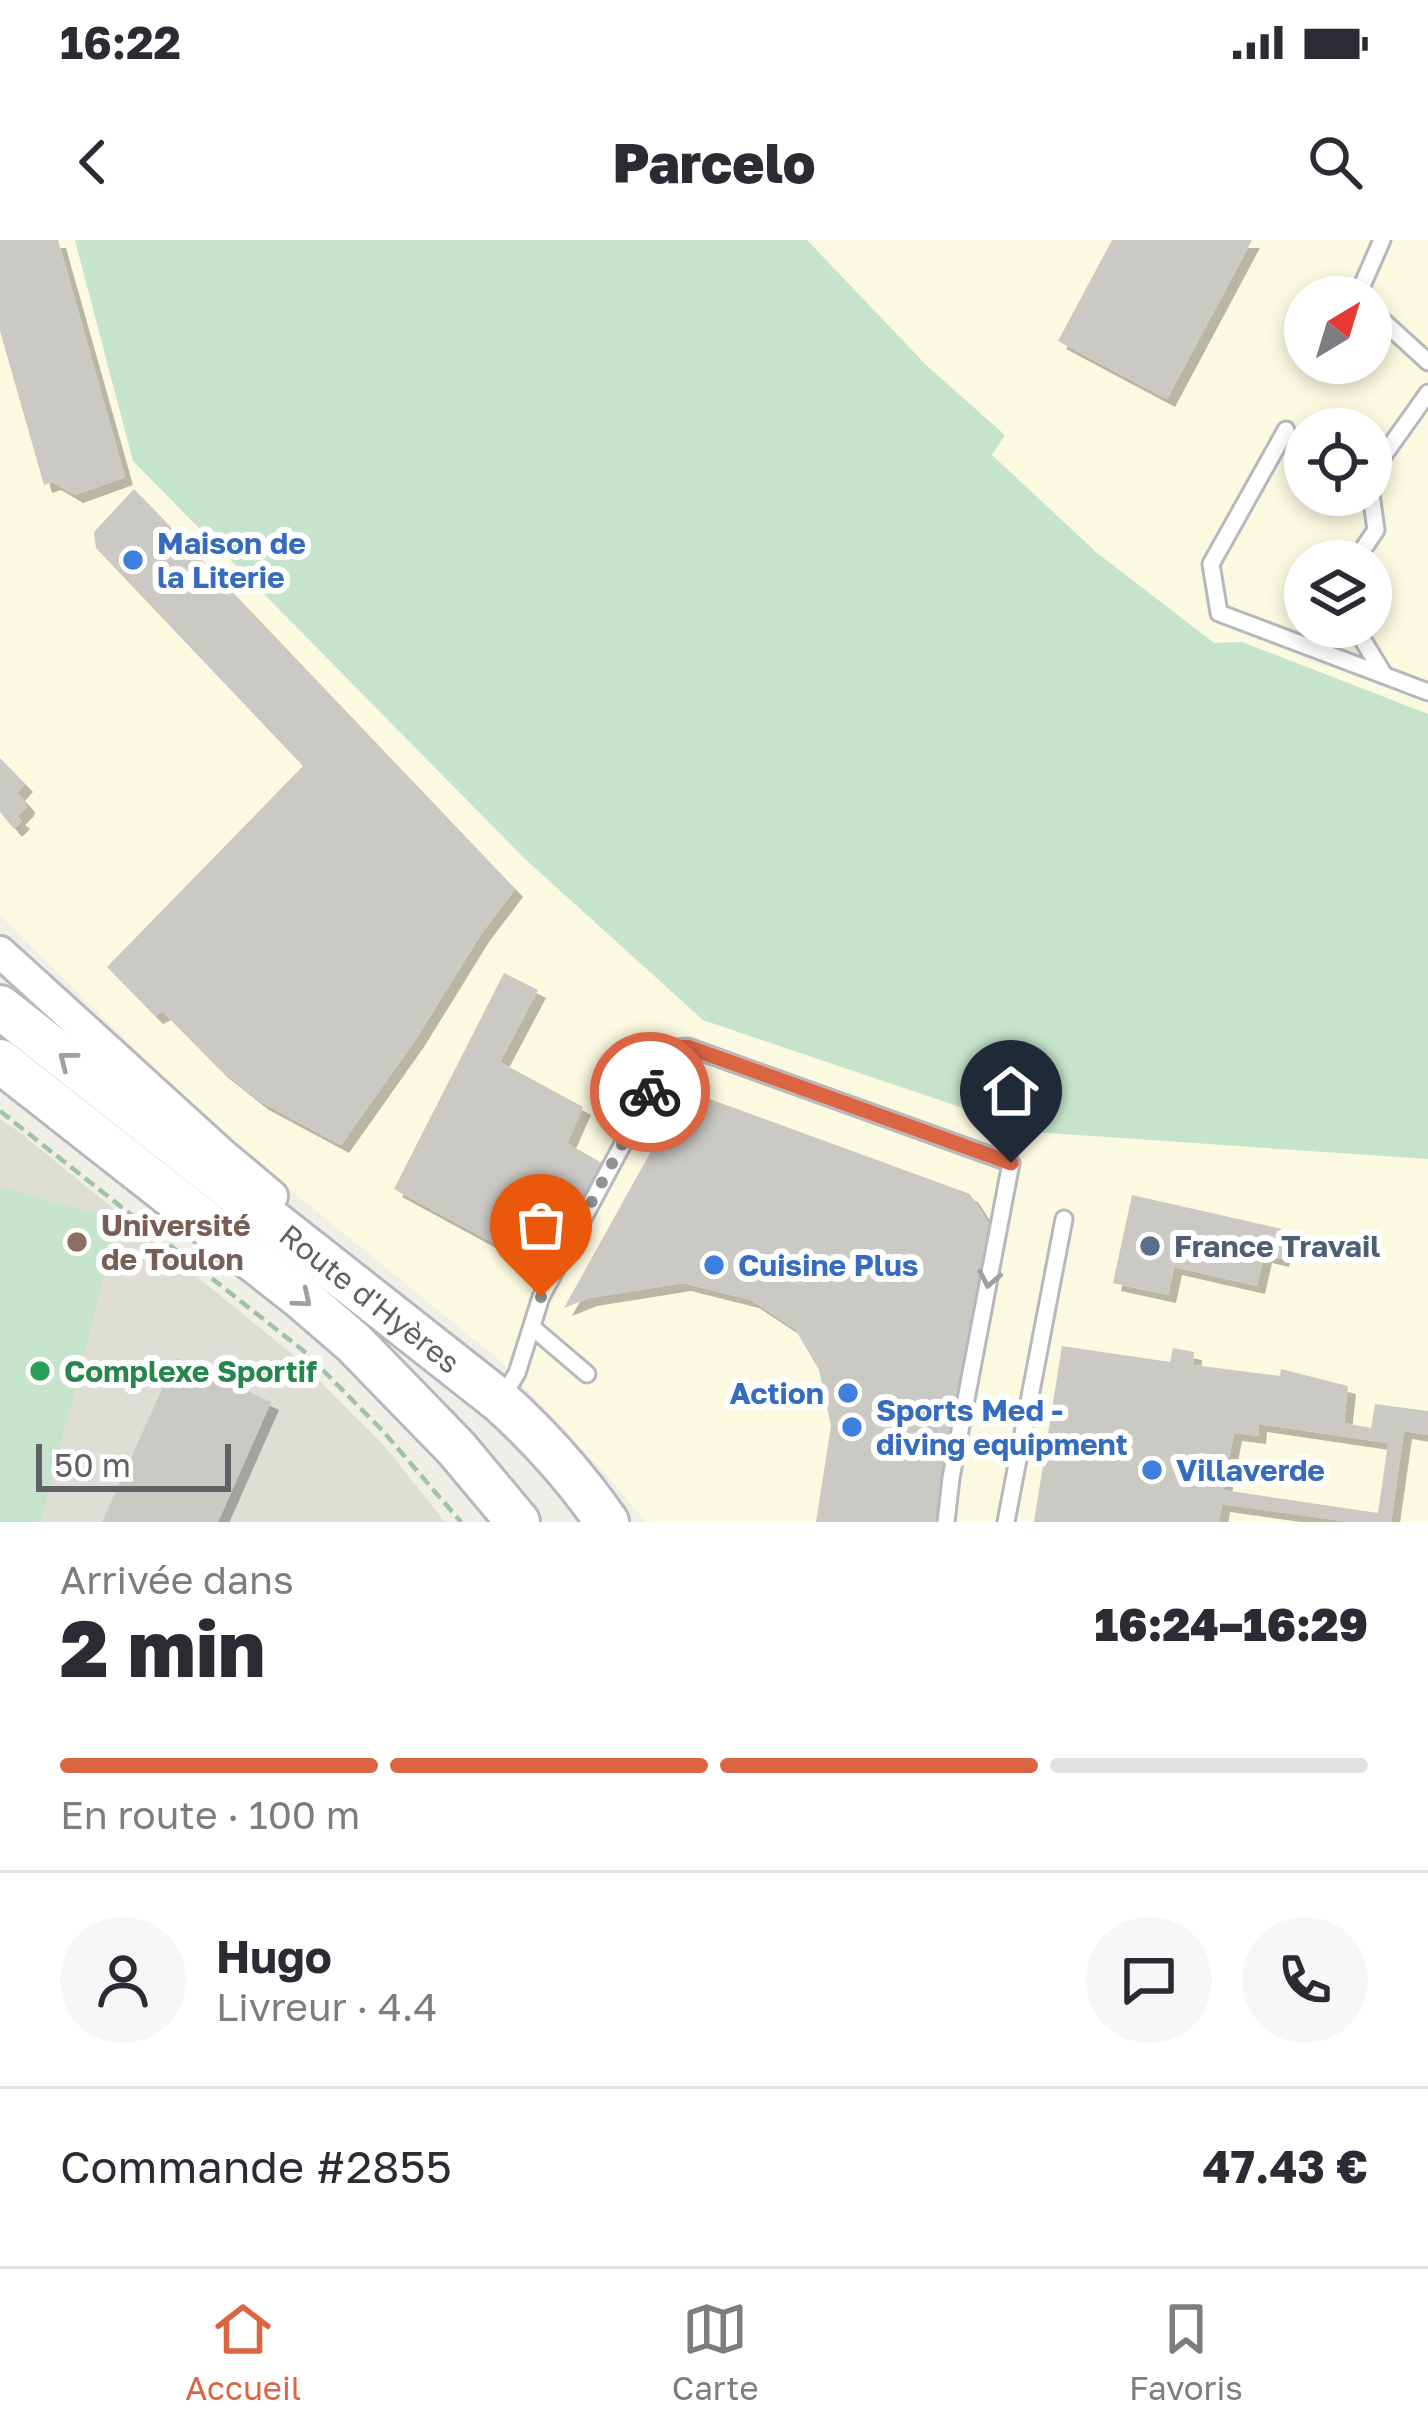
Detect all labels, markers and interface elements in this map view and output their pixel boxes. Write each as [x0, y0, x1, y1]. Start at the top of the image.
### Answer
text: 16:22 [60, 15, 181, 69]
icon: back [60, 129, 126, 195]
icon: search [1302, 129, 1368, 195]
text: Parcelo [613, 130, 815, 195]
north arrow [1284, 276, 1392, 384]
map controls [1284, 276, 1392, 648]
button: locate [1284, 408, 1392, 516]
place label: Maison de la Literie [157, 525, 306, 595]
button: layers [1284, 540, 1392, 648]
marker: Maison de la Literie [120, 547, 146, 573]
courier [590, 1032, 710, 1152]
pin [960, 1040, 1062, 1163]
one-way arrow [59, 1053, 81, 1074]
icon: home [978, 1058, 1044, 1124]
icon: bike [617, 1059, 683, 1125]
pin [490, 1174, 592, 1297]
icon: bag [508, 1192, 574, 1258]
place label: Université de Toulon [101, 1207, 251, 1277]
street label: Route d'Hyères [273, 1216, 467, 1381]
place label: France Travail [1174, 1228, 1380, 1264]
marker: Université de Toulon [64, 1229, 90, 1255]
marker: France Travail [1137, 1233, 1163, 1259]
place label: Cuisine Plus [738, 1247, 919, 1283]
marker: Cuisine Plus [701, 1252, 727, 1278]
one-way arrow [977, 1269, 1003, 1289]
one-way arrow [289, 1285, 311, 1307]
place label: Complexe Sportif [64, 1353, 317, 1389]
marker: Complexe Sportif [27, 1358, 53, 1384]
place label: Action [729, 1375, 824, 1411]
marker: Action [835, 1380, 861, 1406]
place label: Sports Med - diving equipment [876, 1392, 1128, 1462]
marker: Sports Med - diving equipment [839, 1414, 865, 1440]
scale bar [36, 1438, 231, 1491]
text: 50 m [54, 1445, 131, 1484]
place label: Villaverde [1176, 1452, 1325, 1488]
marker: Villaverde [1139, 1457, 1165, 1483]
text: Arrivée dans [60, 1556, 294, 1603]
text: 16:24–16:29 [1095, 1597, 1368, 1651]
text: 2 min [60, 1601, 265, 1694]
text: En route · 100 m [60, 1791, 360, 1838]
button: person [60, 1917, 186, 2043]
button: chat [1086, 1917, 1212, 2043]
button: phone [1242, 1917, 1368, 2043]
text: Hugo [216, 1929, 332, 1983]
text: Livreur · 4.4 [216, 1983, 437, 2030]
text: Commande #2855 [60, 2139, 452, 2193]
text: 47.43 € [1202, 2139, 1368, 2193]
tab: Accueil [185, 2296, 301, 2407]
tab: Carte [672, 2296, 759, 2407]
tab: Favoris [1129, 2296, 1243, 2407]

